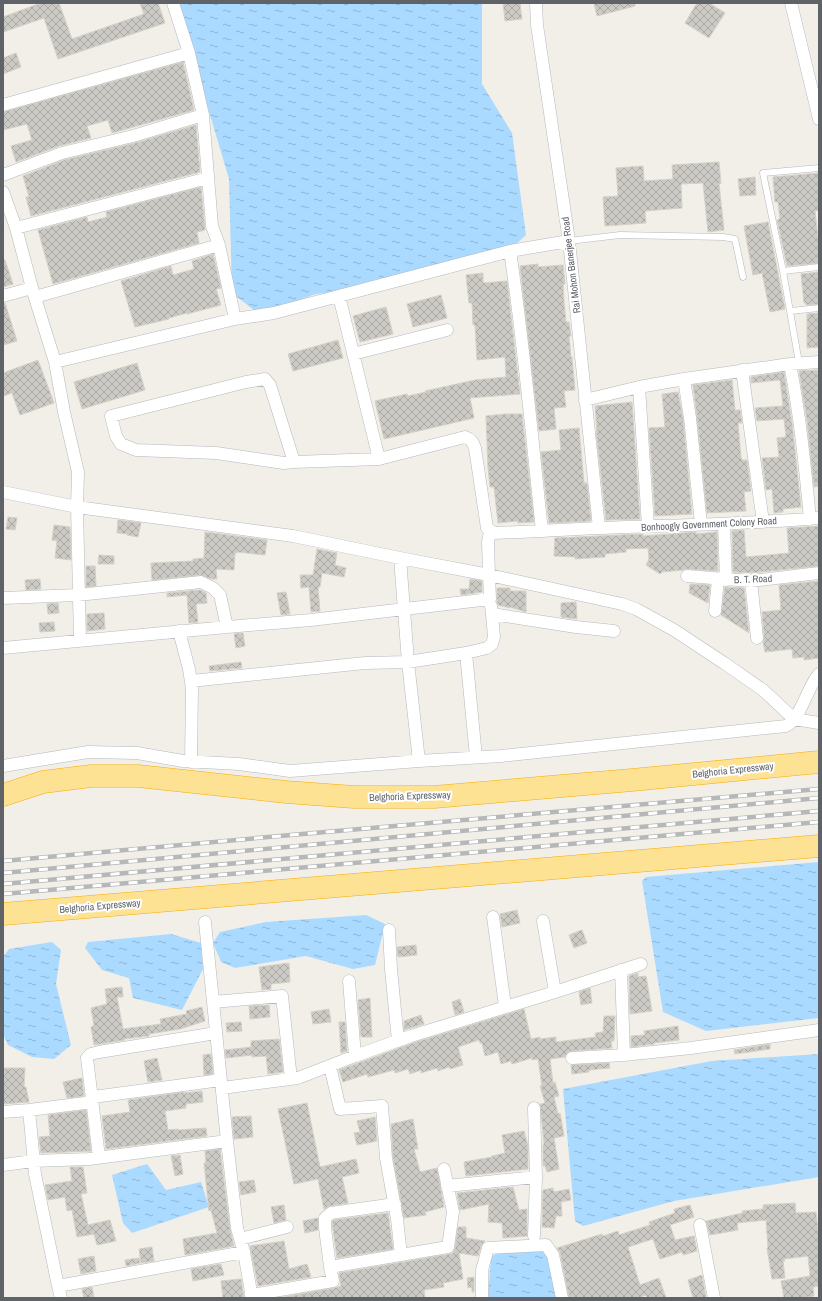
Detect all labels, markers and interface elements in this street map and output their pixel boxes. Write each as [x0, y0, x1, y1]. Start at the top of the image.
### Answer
street label: Rai Mohon Banerjee Road [559, 216, 583, 314]
street label: Bonhoogly Government Colony Road [641, 514, 777, 534]
street label: B. T. Road [734, 572, 772, 586]
street label: Belghoria Expressway [692, 759, 775, 781]
street label: Belghoria Expressway [369, 788, 452, 804]
street label: Belghoria Expressway [59, 896, 142, 916]

